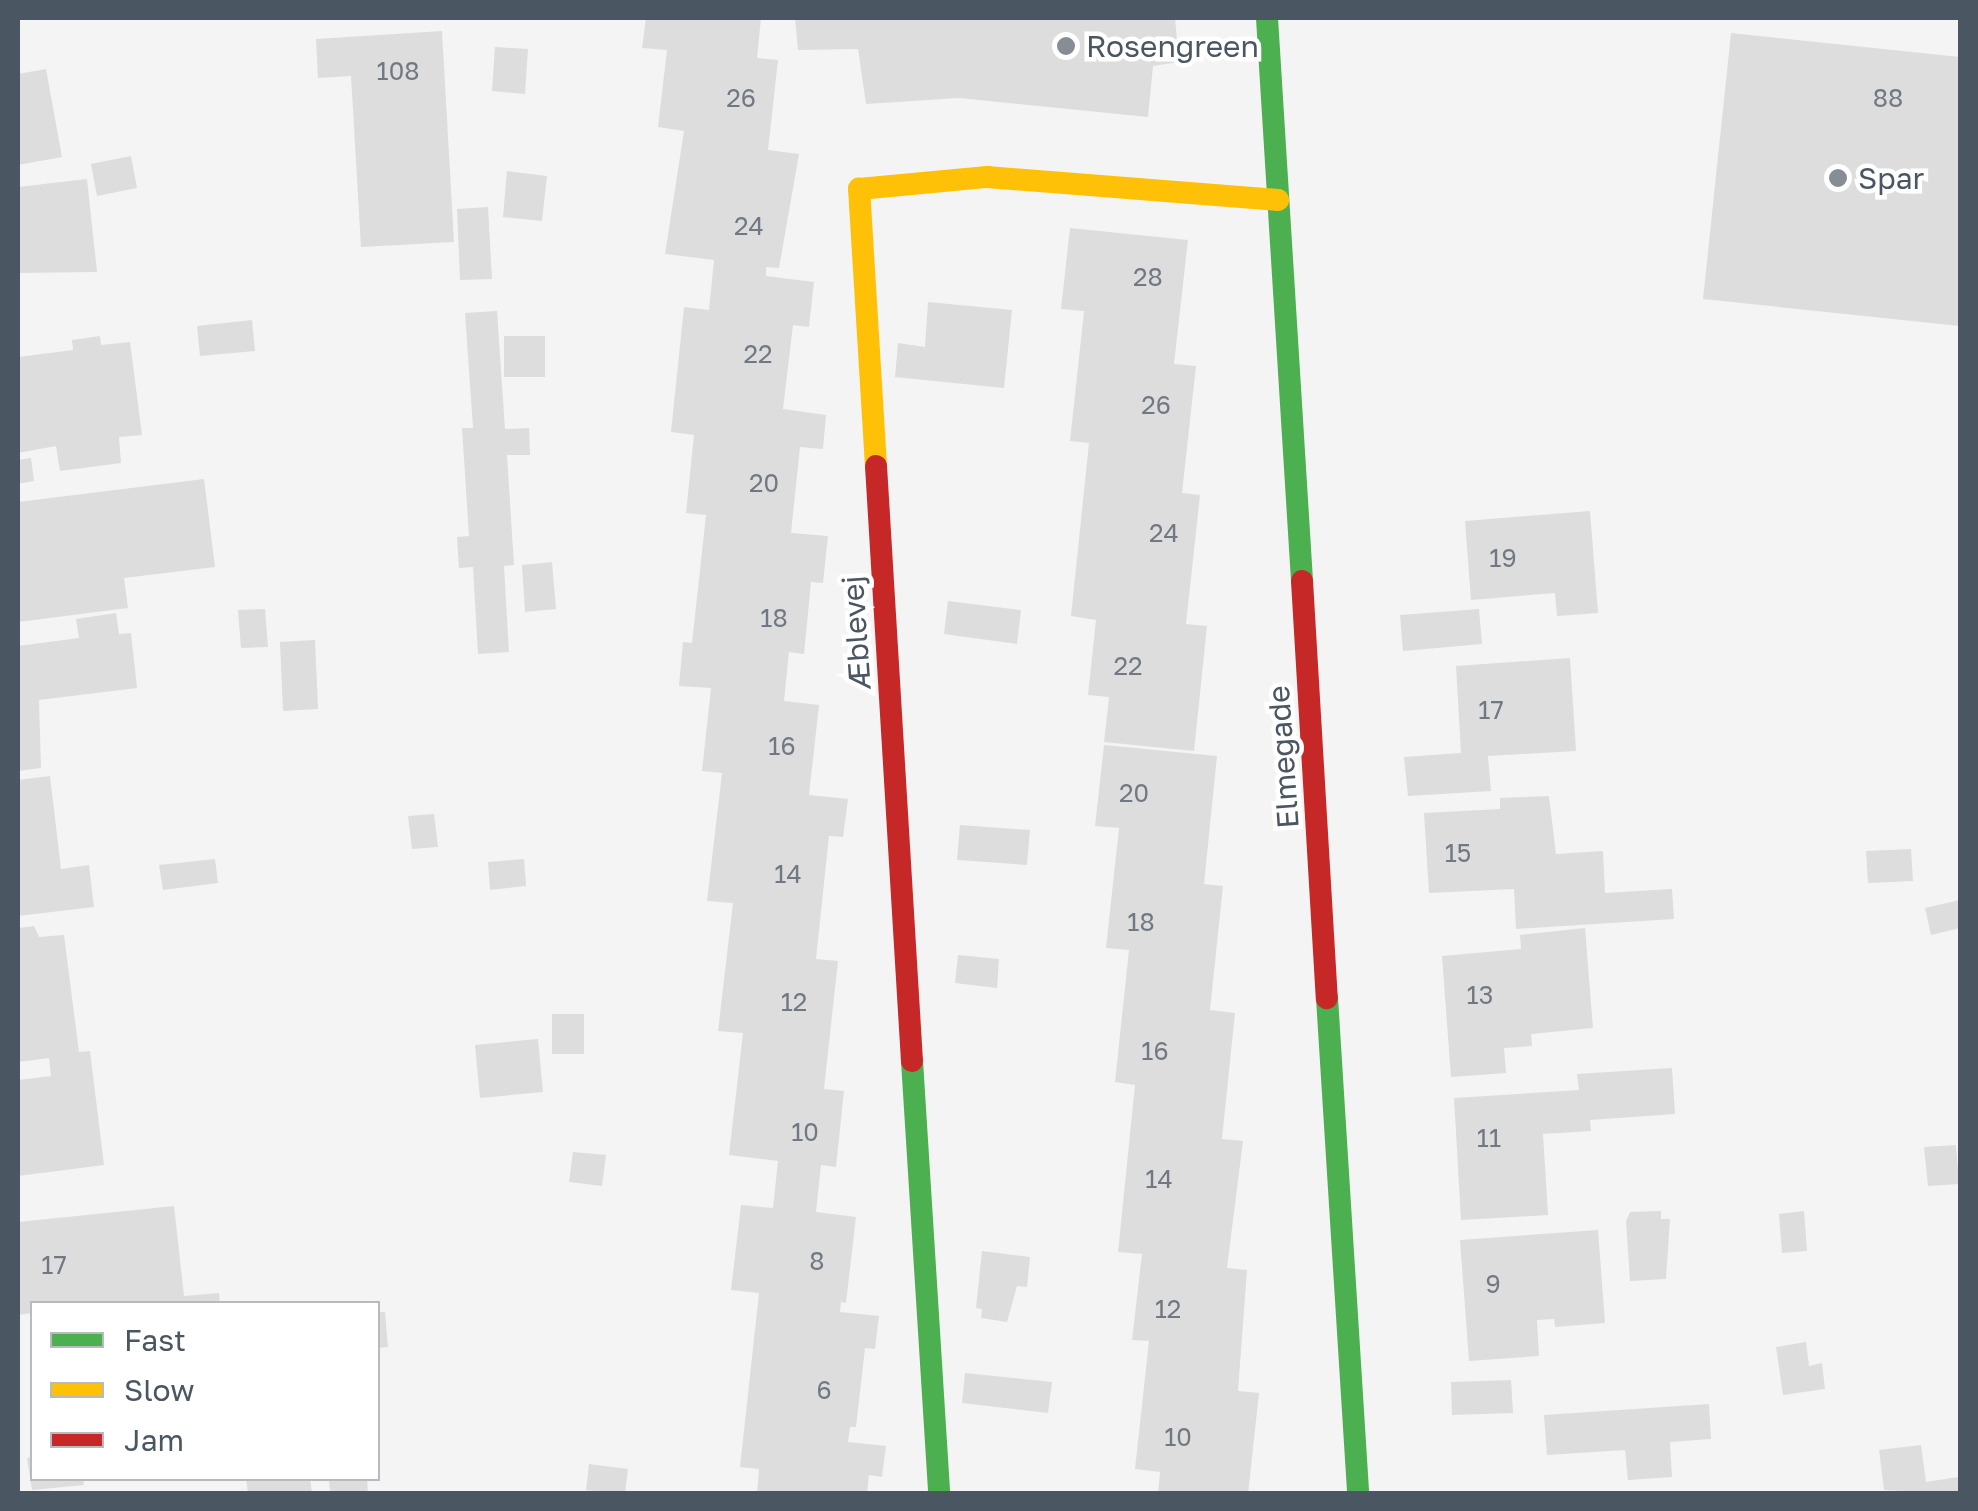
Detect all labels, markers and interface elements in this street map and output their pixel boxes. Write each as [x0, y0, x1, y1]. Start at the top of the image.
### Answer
place label: Rosengreen [1086, 28, 1259, 64]
marker: Rosengreen [1055, 35, 1077, 57]
house number: 108 [377, 56, 419, 86]
house number: 26 [726, 83, 756, 113]
house number: 88 [1873, 83, 1903, 113]
place label: Spar [1858, 160, 1924, 196]
marker: Spar [1827, 167, 1849, 189]
house number: 24 [734, 211, 764, 241]
house number: 28 [1133, 262, 1163, 292]
house number: 22 [744, 339, 772, 369]
house number: 26 [1141, 390, 1171, 420]
house number: 20 [749, 468, 779, 498]
house number: 24 [1149, 518, 1179, 548]
house number: 19 [1489, 543, 1517, 573]
street label: Æblevej [834, 575, 878, 691]
house number: 18 [760, 603, 788, 633]
house number: 22 [1114, 651, 1142, 681]
street label: Elmegade [1260, 684, 1306, 830]
house number: 17 [1478, 695, 1504, 725]
house number: 16 [768, 731, 796, 761]
house number: 20 [1119, 778, 1149, 808]
house number: 15 [1445, 838, 1471, 868]
house number: 14 [774, 859, 802, 889]
house number: 18 [1127, 907, 1155, 937]
house number: 13 [1467, 980, 1493, 1010]
house number: 12 [781, 987, 807, 1017]
house number: 16 [1141, 1036, 1169, 1066]
house number: 10 [791, 1117, 819, 1147]
house number: 11 [1477, 1123, 1501, 1153]
house number: 14 [1145, 1164, 1173, 1194]
house number: 8 [809, 1246, 825, 1276]
house number: 17 [41, 1250, 67, 1280]
house number: 9 [1485, 1269, 1501, 1299]
house number: 12 [1155, 1294, 1181, 1324]
legend [30, 1301, 380, 1481]
text: Fast [124, 1322, 186, 1358]
text: Slow [124, 1372, 195, 1408]
house number: 6 [816, 1375, 832, 1405]
text: Jam [124, 1422, 184, 1458]
house number: 10 [1164, 1422, 1192, 1452]

